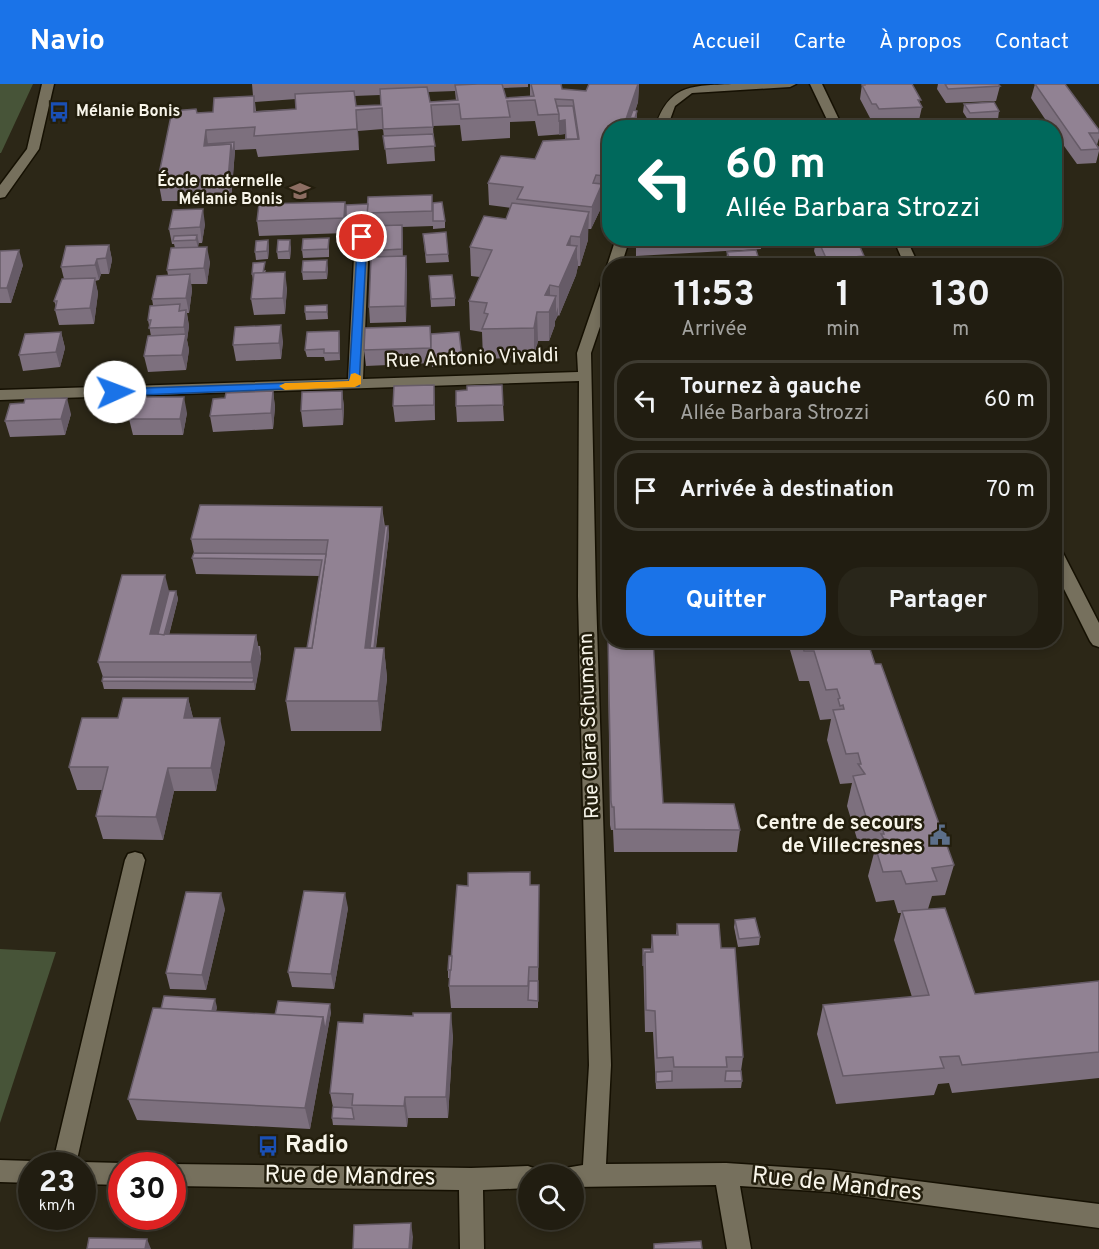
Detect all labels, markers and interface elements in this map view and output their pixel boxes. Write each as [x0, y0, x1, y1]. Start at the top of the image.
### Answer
text: Navio [30, 24, 105, 60]
text: Accueil [692, 29, 761, 56]
text: Carte [794, 29, 846, 56]
text: À propos [879, 29, 962, 56]
text: Contact [995, 29, 1069, 56]
bus stop icon: Mélanie Bonis [47, 100, 71, 124]
place label: Mélanie Bonis [76, 102, 180, 122]
text: 60 m [725, 140, 826, 193]
icon: left [626, 144, 704, 222]
place label: École maternelle Mélanie Bonis [157, 170, 283, 210]
school or university icon: École maternelle Mélanie Bonis [288, 179, 312, 203]
text: Allée Barbara Strozzi [725, 192, 980, 226]
pin [336, 211, 387, 262]
icon: arrive [345, 220, 378, 253]
text: 11:53 [674, 273, 755, 319]
text: 1 [836, 273, 850, 319]
text: 130 [931, 273, 990, 319]
text: Arrivée [681, 317, 747, 343]
text: min [826, 317, 860, 343]
text: m [952, 317, 969, 343]
street label: Rue Antonio Vivaldi [385, 343, 559, 375]
position arrow [83, 360, 147, 424]
text: Tournez à gauche [680, 374, 861, 401]
icon: left [629, 384, 662, 417]
text: 60 m [984, 387, 1035, 414]
text: Allée Barbara Strozzi [680, 401, 869, 427]
icon: arrive [629, 474, 662, 507]
text: Arrivée à destination [680, 477, 894, 504]
text: 70 m [986, 477, 1035, 504]
button: Quitter [626, 567, 826, 636]
button: Partager [838, 567, 1038, 636]
street label: Rue Clara Schumann [574, 633, 606, 819]
place label: Centre de secours de Villecresnes [756, 811, 923, 860]
public building icon: Centre de secours de Villecresnes [928, 823, 952, 847]
place label: Radio [285, 1131, 349, 1161]
bus stop icon: Radio [256, 1134, 280, 1158]
speed limit sign: 30 [108, 1152, 186, 1230]
street label: Rue de Mandres [264, 1161, 436, 1193]
street label: Rue de Mandres [750, 1161, 924, 1209]
map controls [518, 1164, 584, 1230]
button: search [518, 1164, 584, 1230]
text: 23 [39, 1165, 75, 1202]
text: km/h [39, 1197, 75, 1216]

